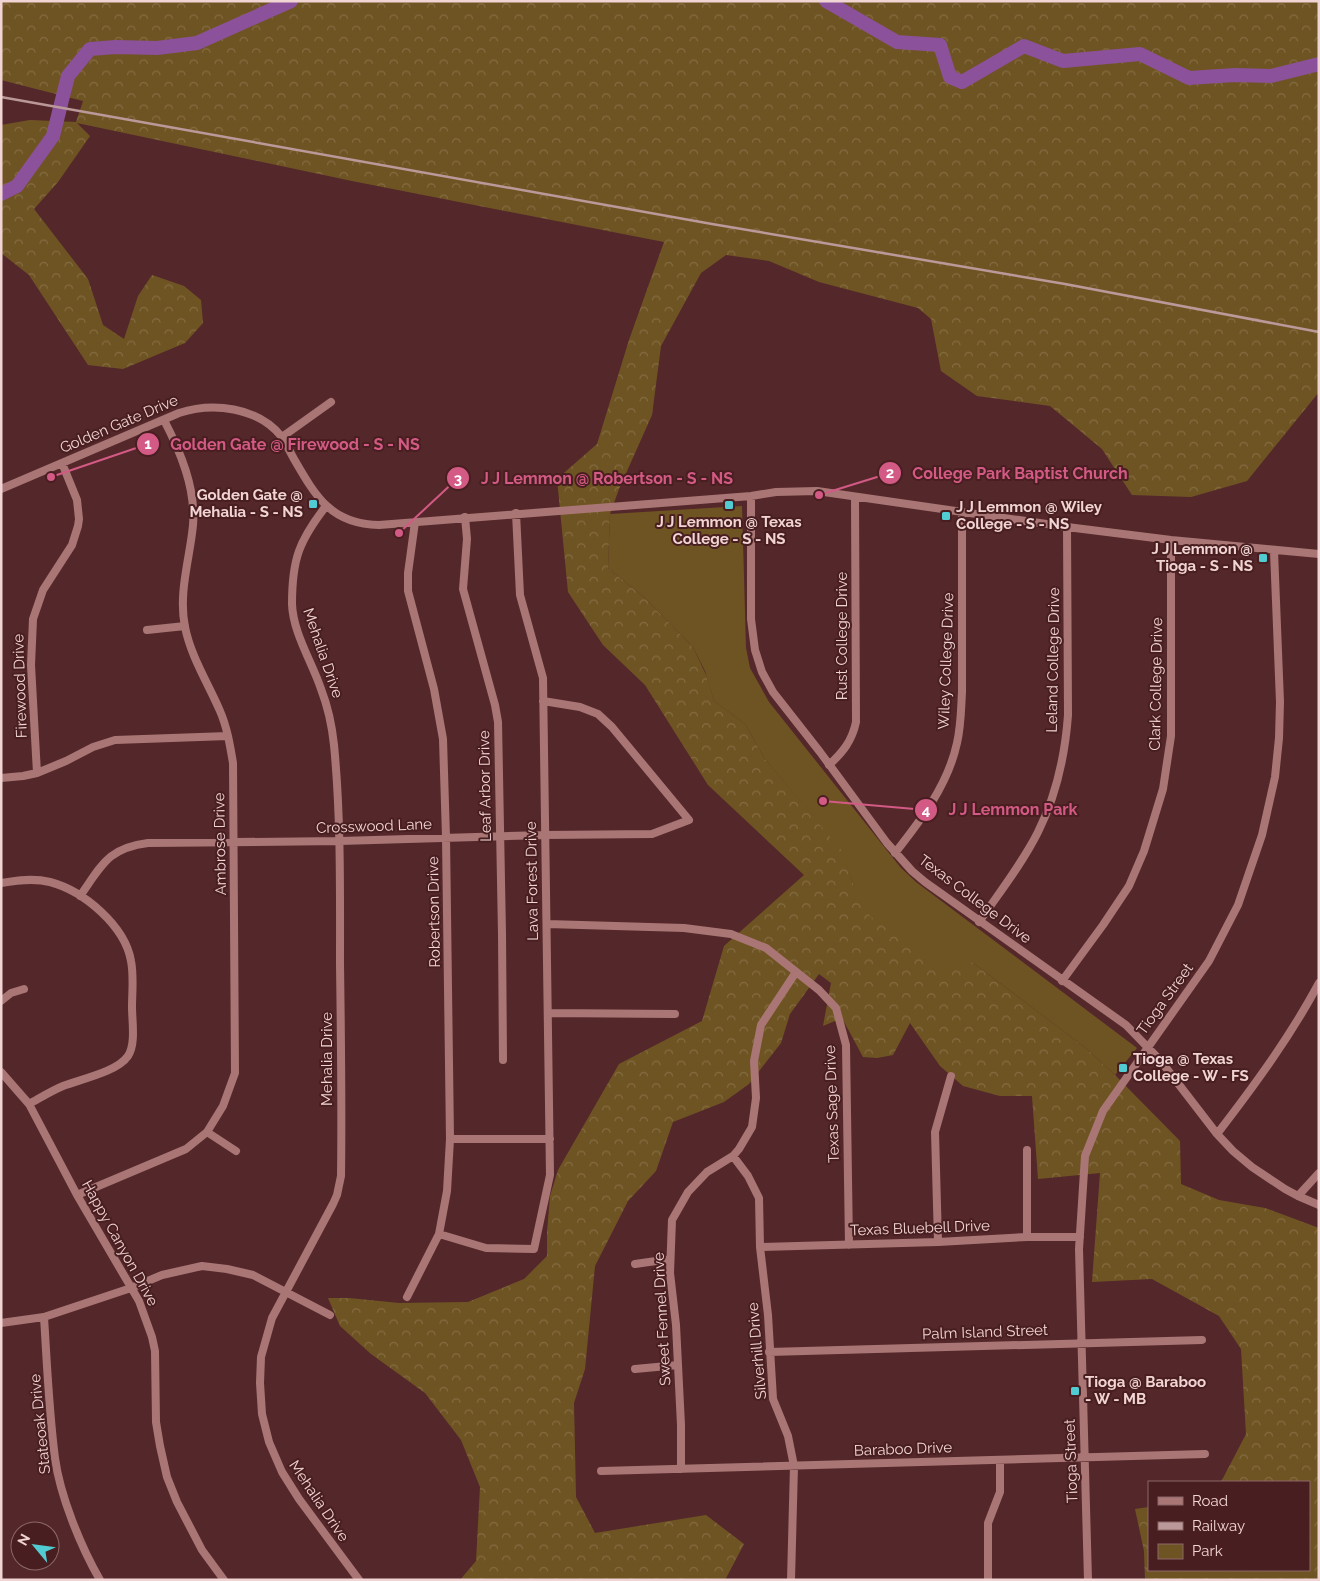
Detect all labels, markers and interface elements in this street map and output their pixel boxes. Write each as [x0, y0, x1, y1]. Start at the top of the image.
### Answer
street label: Golden Gate Drive [57, 391, 181, 457]
callout: Golden Gate @ Firewood - S - NS [135, 429, 430, 460]
text: 1 [144, 435, 152, 453]
text: Golden Gate @ Firewood - S - NS [170, 435, 420, 454]
callout: College Park Baptist Church [877, 458, 1138, 489]
callout: J J Lemmon @ Robertson - S - NS [446, 463, 743, 494]
text: 2 [886, 464, 894, 482]
text: College Park Baptist Church [912, 464, 1128, 483]
text: J J Lemmon @ Robertson - S - NS [481, 469, 733, 488]
text: 3 [454, 470, 462, 488]
place label: Golden Gate @ Mehalia - S - NS [190, 486, 303, 521]
marker: Golden Gate @ Mehalia - S - NS [307, 498, 319, 510]
place label: J J Lemmon @ Wiley College - S - NS [956, 498, 1103, 533]
marker: J J Lemmon @ Texas College - S - NS [723, 499, 735, 511]
marker: J J Lemmon @ Wiley College - S - NS [940, 510, 952, 522]
place label: J J Lemmon @ Texas College - S - NS [656, 513, 802, 548]
place label: J J Lemmon @ Tioga - S - NS [1151, 540, 1253, 575]
marker: J J Lemmon @ Tioga - S - NS [1257, 552, 1269, 564]
street label: Rust College Drive [833, 572, 851, 700]
street label: Leland College Drive [1043, 587, 1063, 733]
street label: Wiley College Drive [935, 592, 957, 730]
street label: Mehalia Drive [299, 606, 347, 700]
street label: Clark College Drive [1146, 617, 1166, 751]
street label: Firewood Drive [9, 633, 31, 739]
street label: Leaf Arbor Drive [475, 730, 495, 842]
street label: Ambrose Drive [210, 792, 230, 896]
callout: J J Lemmon Park [913, 794, 1088, 825]
text: J J Lemmon Park [949, 800, 1078, 819]
text: 4 [922, 801, 931, 819]
street label: Crosswood Lane [316, 815, 432, 837]
street label: Lava Forest Drive [522, 821, 542, 941]
street label: Texas College Drive [915, 851, 1035, 947]
street label: Robertson Drive [424, 856, 444, 968]
street label: Tioga Street [1133, 960, 1197, 1038]
street label: Mehalia Drive [318, 1012, 336, 1106]
street label: Texas Sage Drive [821, 1045, 843, 1163]
place label: Tioga @ Texas College - W - FS [1133, 1050, 1249, 1085]
marker: Tioga @ Texas College - W - FS [1117, 1062, 1129, 1074]
street label: Happy Canyon Drive [78, 1177, 162, 1309]
street label: Texas Bluebell Drive [850, 1217, 990, 1239]
street label: Sweet Fennel Drive [649, 1251, 674, 1386]
street label: Silverhill Drive [744, 1302, 770, 1400]
street label: Palm Island Street [922, 1321, 1048, 1343]
street label: Stateoak Drive [26, 1373, 54, 1475]
place label: Tioga @ Baraboo - W - MB [1085, 1373, 1206, 1408]
marker: Tioga @ Baraboo - W - MB [1069, 1385, 1081, 1397]
street label: Tioga Street [1061, 1419, 1081, 1503]
street label: Baraboo Drive [854, 1438, 953, 1460]
street label: Mehalia Drive [285, 1457, 353, 1545]
legend [1148, 1481, 1310, 1571]
text: Road [1192, 1492, 1228, 1510]
text: Railway [1192, 1517, 1245, 1535]
north arrow [10, 1521, 60, 1571]
text: N [14, 1531, 33, 1548]
text: Park [1192, 1542, 1223, 1560]

